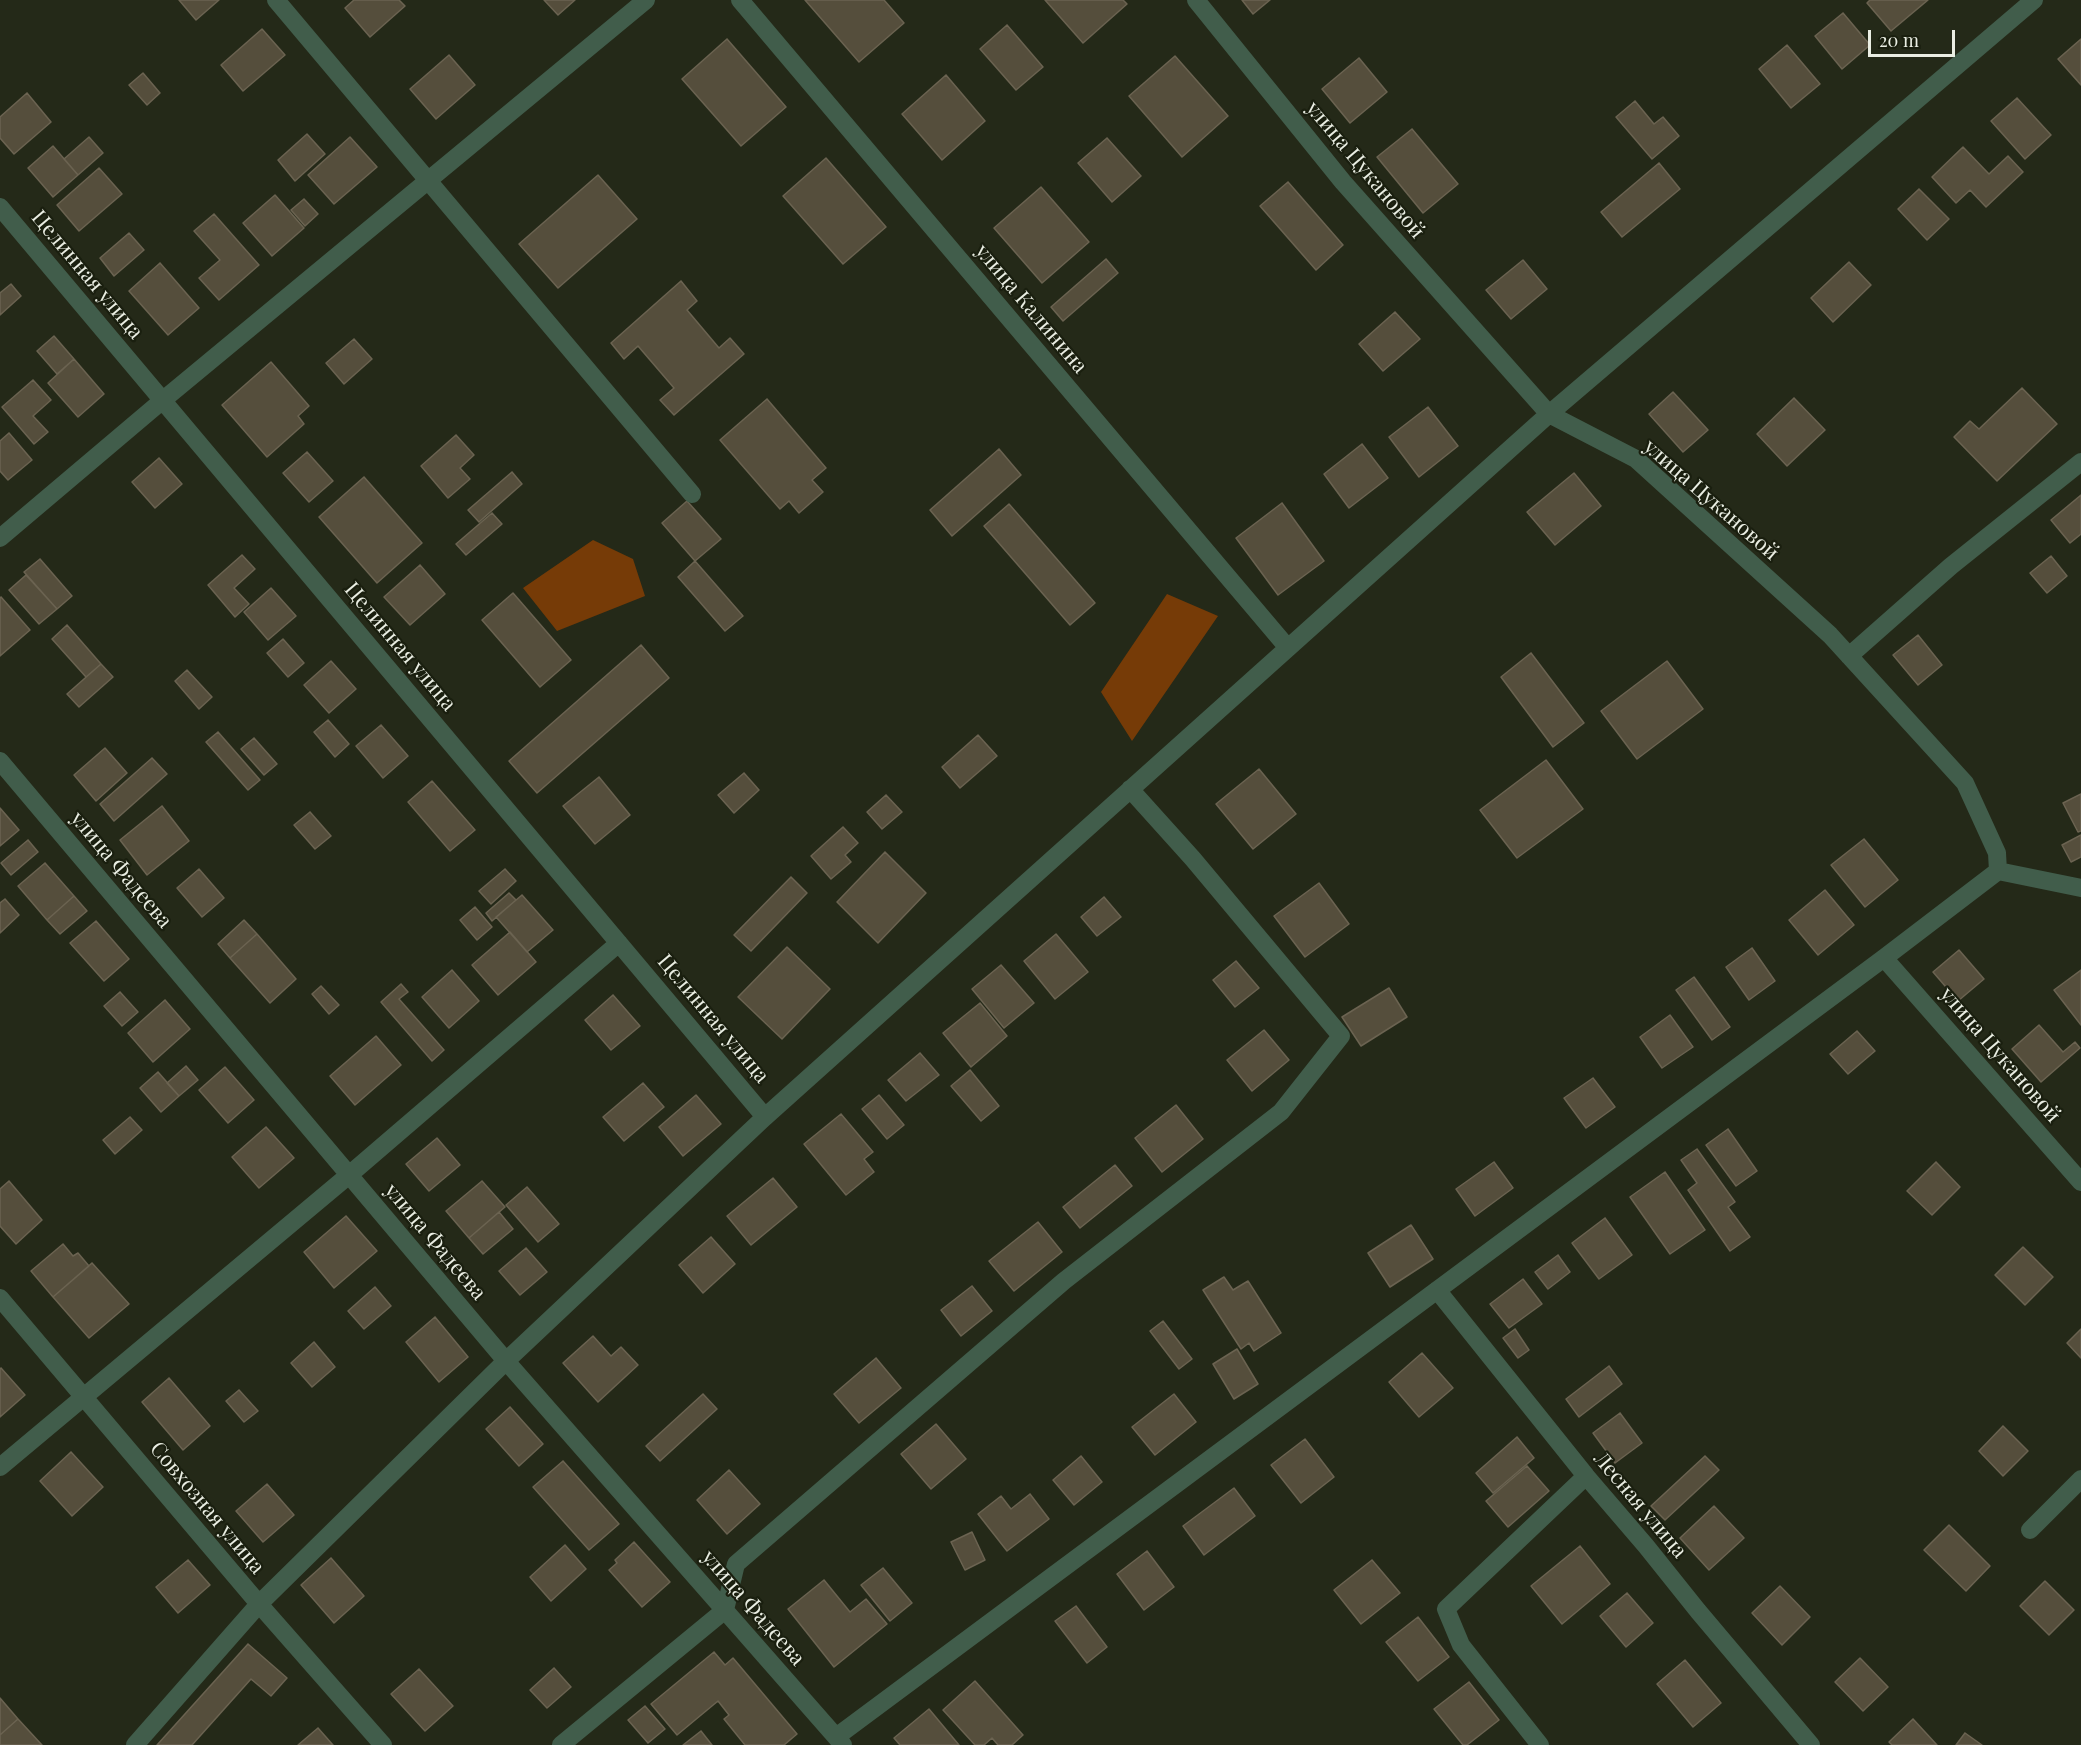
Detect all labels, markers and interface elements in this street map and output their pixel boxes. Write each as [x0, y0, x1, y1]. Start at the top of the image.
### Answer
scale bar [1871, 18, 1958, 56]
text: 20 m [1879, 28, 1919, 52]
street label: улица Цукановой [1300, 96, 1430, 244]
street label: Целинная улица [26, 206, 148, 344]
street label: улица Калинина [970, 239, 1092, 379]
street label: улица Цукановой [1638, 434, 1784, 566]
street label: Целинная улица [339, 578, 461, 716]
street label: улица Фадеева [65, 807, 177, 933]
street label: Целинная улица [652, 950, 774, 1088]
street label: улица Цукановой [1934, 982, 2066, 1128]
street label: улица Фадеева [379, 1179, 491, 1305]
street label: Совхозная улица [144, 1437, 270, 1579]
street label: Лесная улица [1588, 1447, 1692, 1563]
street label: улица Фадеева [696, 1545, 810, 1671]

